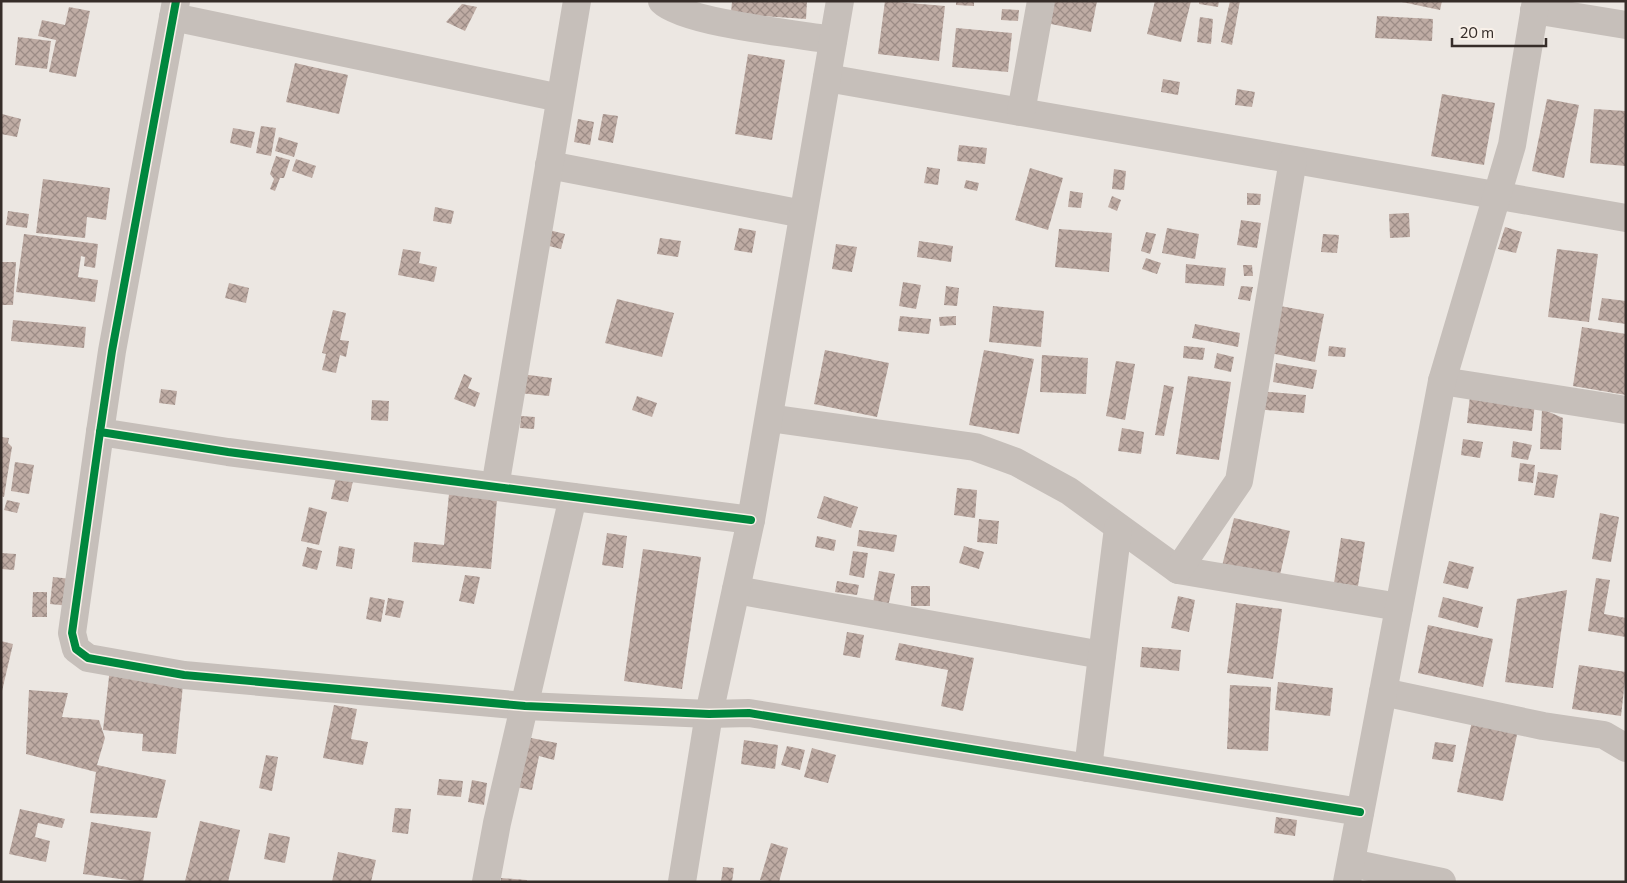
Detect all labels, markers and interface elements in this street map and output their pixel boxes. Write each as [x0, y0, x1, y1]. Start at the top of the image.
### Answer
scale bar [1452, 15, 1546, 47]
text: 20 m [1460, 23, 1494, 41]

